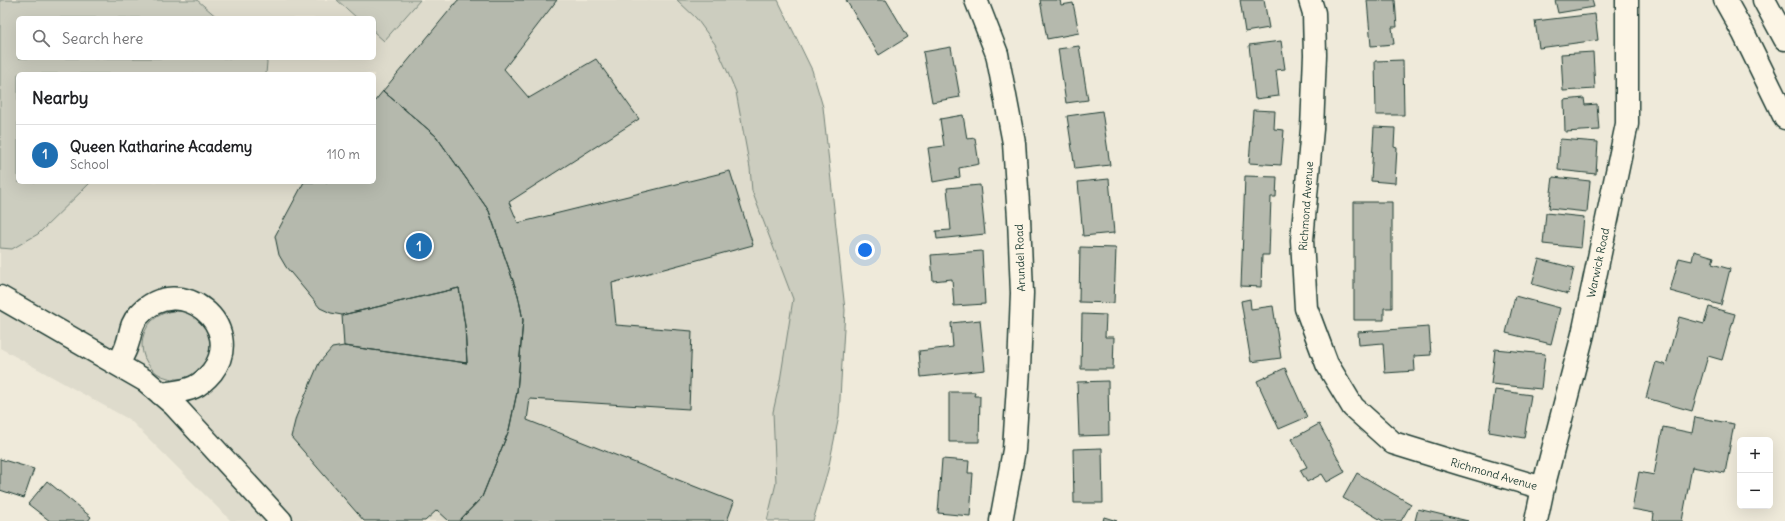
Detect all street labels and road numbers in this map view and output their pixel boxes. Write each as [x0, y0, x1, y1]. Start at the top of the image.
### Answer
street label: Richmond Avenue [1296, 161, 1316, 251]
street label: Arundel Road [1012, 223, 1028, 292]
street label: Warwick Road [1584, 226, 1612, 299]
street label: Richmond Avenue [1449, 455, 1539, 493]

